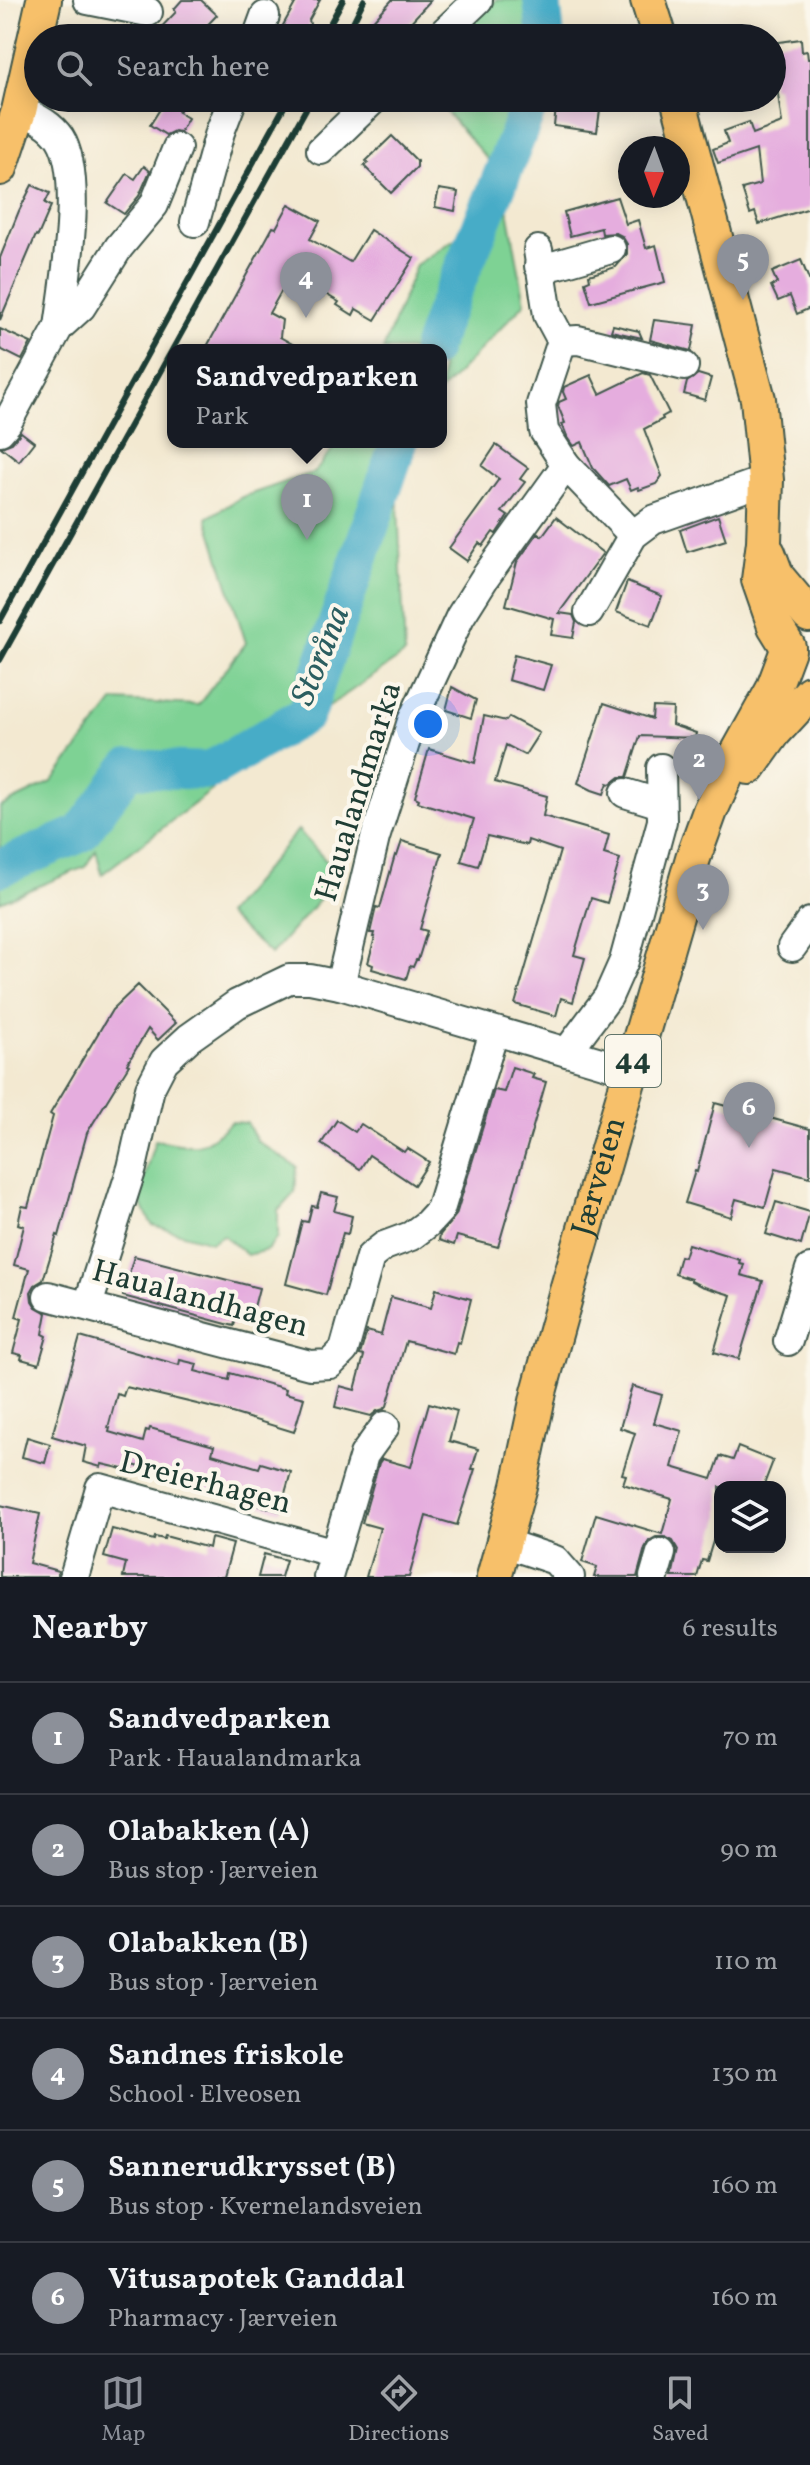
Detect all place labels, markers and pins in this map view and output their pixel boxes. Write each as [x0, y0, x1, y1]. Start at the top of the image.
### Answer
pin: 5 [717, 234, 769, 300]
pin: 4 [280, 252, 332, 318]
pin: 1 [281, 474, 333, 540]
pin: 2 [673, 734, 725, 800]
pin: 3 [677, 864, 729, 930]
pin: 6 [723, 1082, 775, 1148]

